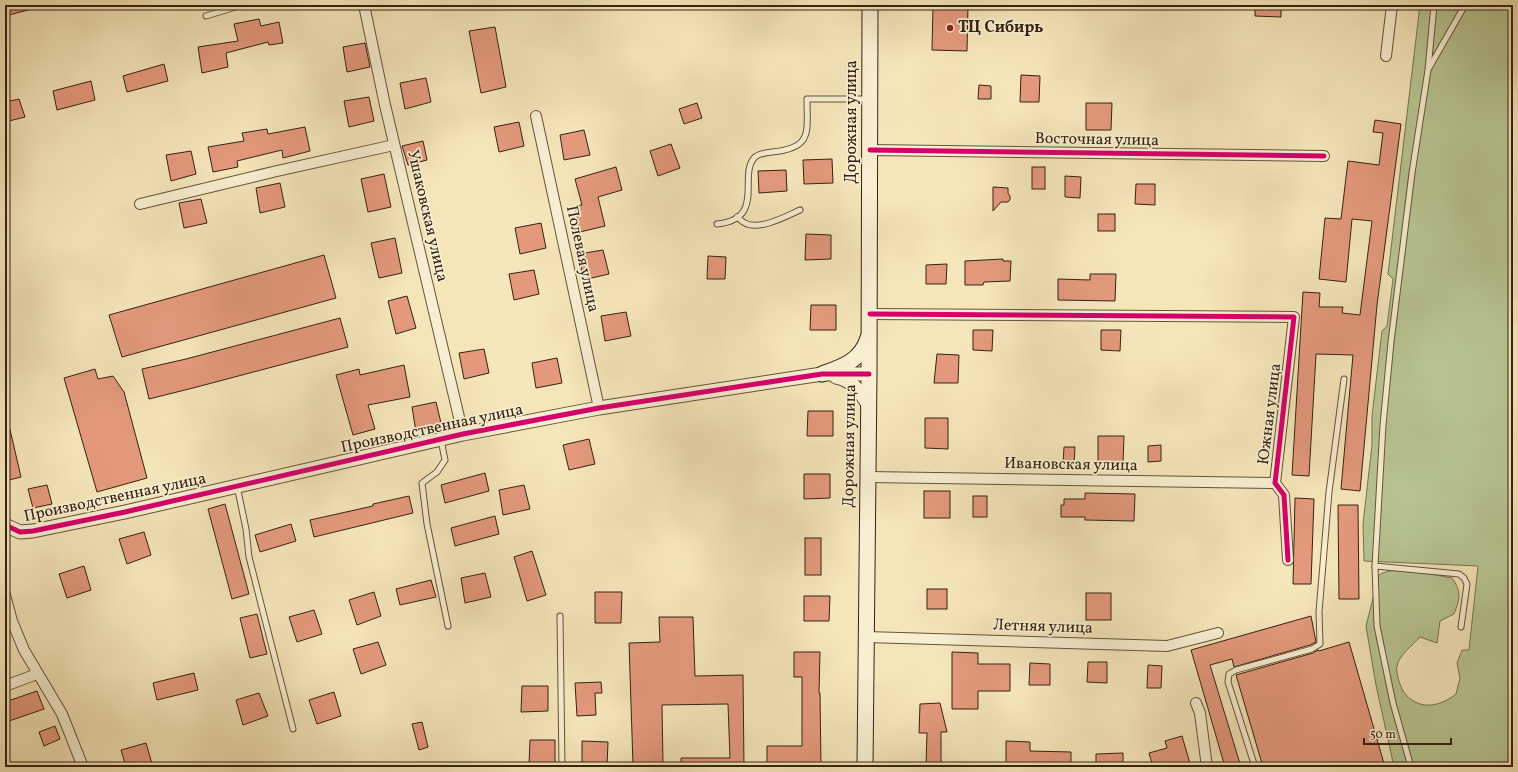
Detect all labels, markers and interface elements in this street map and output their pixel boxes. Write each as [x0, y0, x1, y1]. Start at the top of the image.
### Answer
place label: ТЦ Сибирь [958, 17, 1043, 39]
marker: ТЦ Сибирь [945, 23, 955, 33]
street label: Дорожная улица [841, 60, 863, 184]
street label: Восточная улица [1035, 128, 1159, 152]
street label: Ушаковская улица [401, 148, 453, 284]
street label: Полевая улица [560, 204, 604, 314]
street label: Южная улица [1253, 362, 1287, 466]
street label: Дорожная улица [838, 384, 862, 508]
street label: Производственная улица [339, 399, 525, 459]
street label: Ивановская улица [1004, 453, 1138, 477]
street label: Производственная улица [22, 468, 208, 528]
street label: Летняя улица [993, 614, 1093, 640]
scale bar [1364, 720, 1451, 746]
text: 50 m [1370, 727, 1396, 743]

